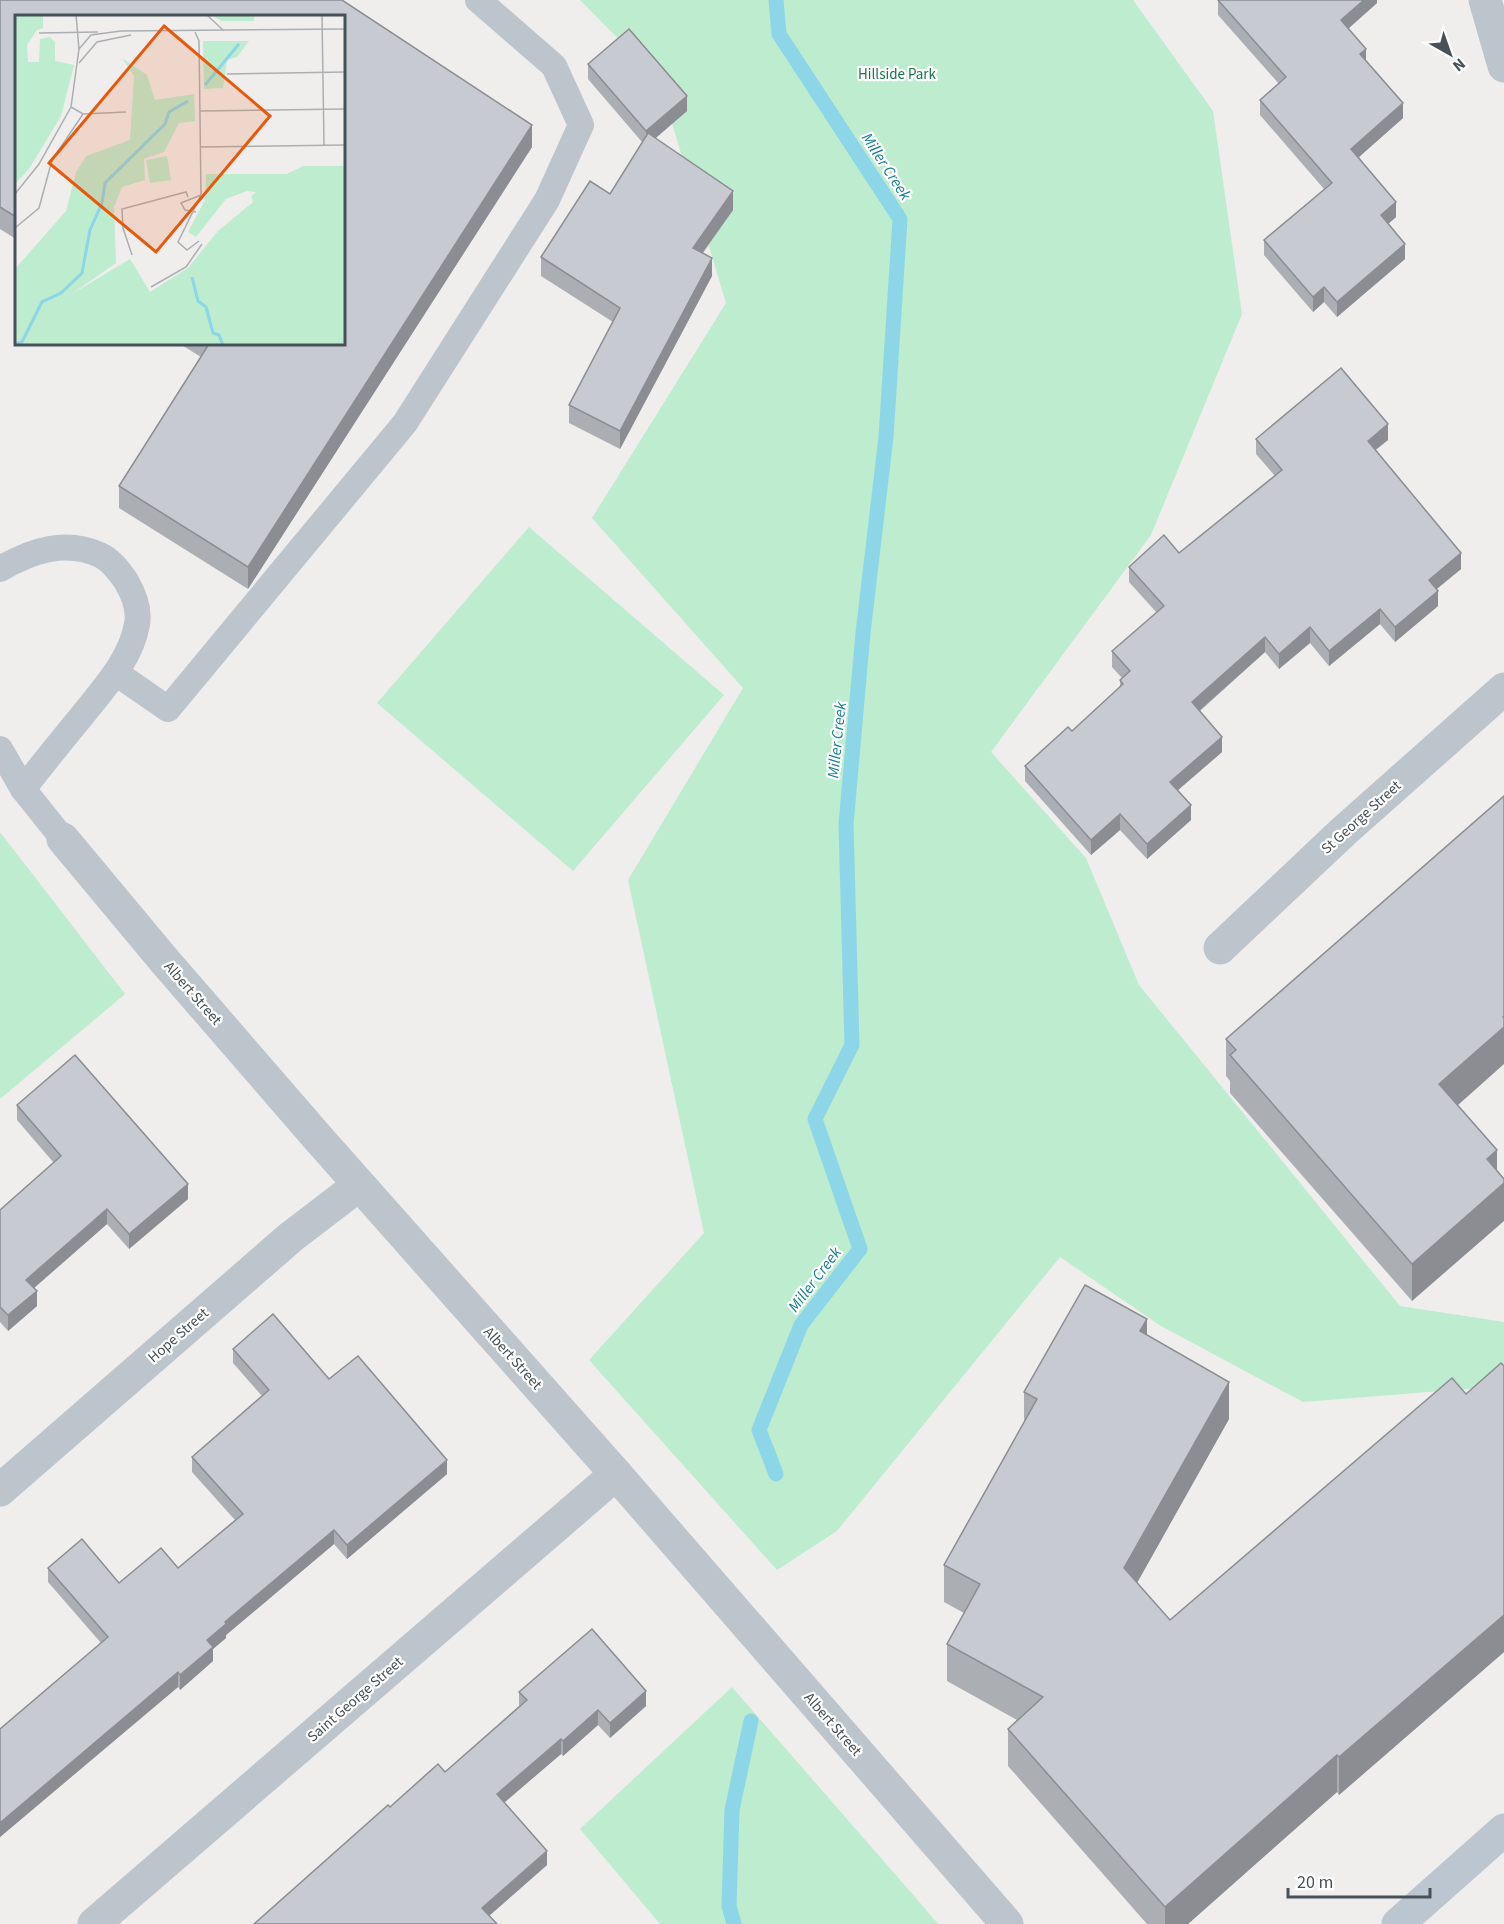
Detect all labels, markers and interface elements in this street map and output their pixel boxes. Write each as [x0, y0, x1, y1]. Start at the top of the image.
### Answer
inset map [15, 15, 345, 345]
north arrow [1420, 24, 1480, 84]
text: N [1448, 53, 1470, 77]
park label: Hillside Park [858, 64, 937, 85]
water label: Miller Creek [856, 128, 916, 205]
water label: Miller Creek [822, 701, 852, 779]
street label: St George Street [1317, 776, 1406, 859]
street label: Albert Street [159, 957, 226, 1030]
water label: Miller Creek [783, 1242, 847, 1317]
street label: Hope Street [143, 1303, 213, 1368]
street label: Albert Street [479, 1322, 547, 1395]
street label: Saint George Street [303, 1652, 408, 1747]
street label: Albert Street [799, 1688, 866, 1761]
scale bar [1288, 1861, 1430, 1899]
text: 20 m [1297, 1870, 1333, 1895]

